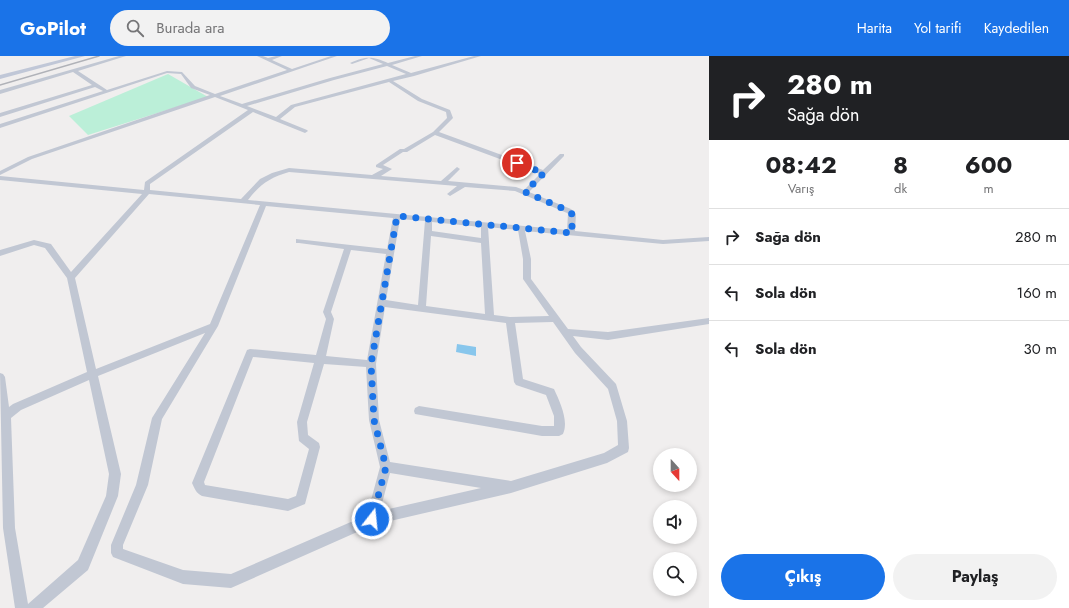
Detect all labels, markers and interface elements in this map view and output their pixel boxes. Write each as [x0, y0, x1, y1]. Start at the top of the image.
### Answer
search box [110, 10, 390, 46]
text: GoPilot [20, 15, 86, 42]
icon: search [124, 17, 146, 39]
text: Burada ara [156, 17, 225, 39]
text: Harita [857, 18, 892, 38]
text: Yol tarifi [914, 18, 962, 38]
text: Kaydedilen [984, 18, 1049, 38]
text: 280 m [787, 64, 873, 105]
icon: right [721, 72, 773, 124]
text: Sağa dön [787, 102, 859, 128]
pin [500, 146, 534, 180]
text: 08:42 [765, 147, 837, 182]
text: 8 [893, 147, 908, 182]
text: 600 [965, 147, 1012, 182]
icon: arrive [506, 152, 528, 174]
text: Varış [788, 179, 814, 198]
text: dk [894, 179, 907, 198]
text: m [983, 179, 994, 198]
icon: right [721, 226, 743, 248]
text: Sağa dön [755, 226, 821, 248]
text: 280 m [1015, 226, 1057, 248]
icon: left [721, 282, 743, 304]
text: Sola dön [755, 282, 817, 304]
text: 160 m [1016, 282, 1057, 304]
icon: left [721, 338, 743, 360]
text: Sola dön [755, 338, 817, 360]
text: 30 m [1024, 338, 1057, 360]
north arrow [653, 448, 697, 492]
map controls [653, 448, 697, 596]
position arrow [351, 498, 393, 540]
button: sound [653, 500, 697, 544]
button: search [653, 552, 697, 596]
button: Çıkış [721, 554, 885, 600]
button: Paylaş [893, 554, 1057, 600]

